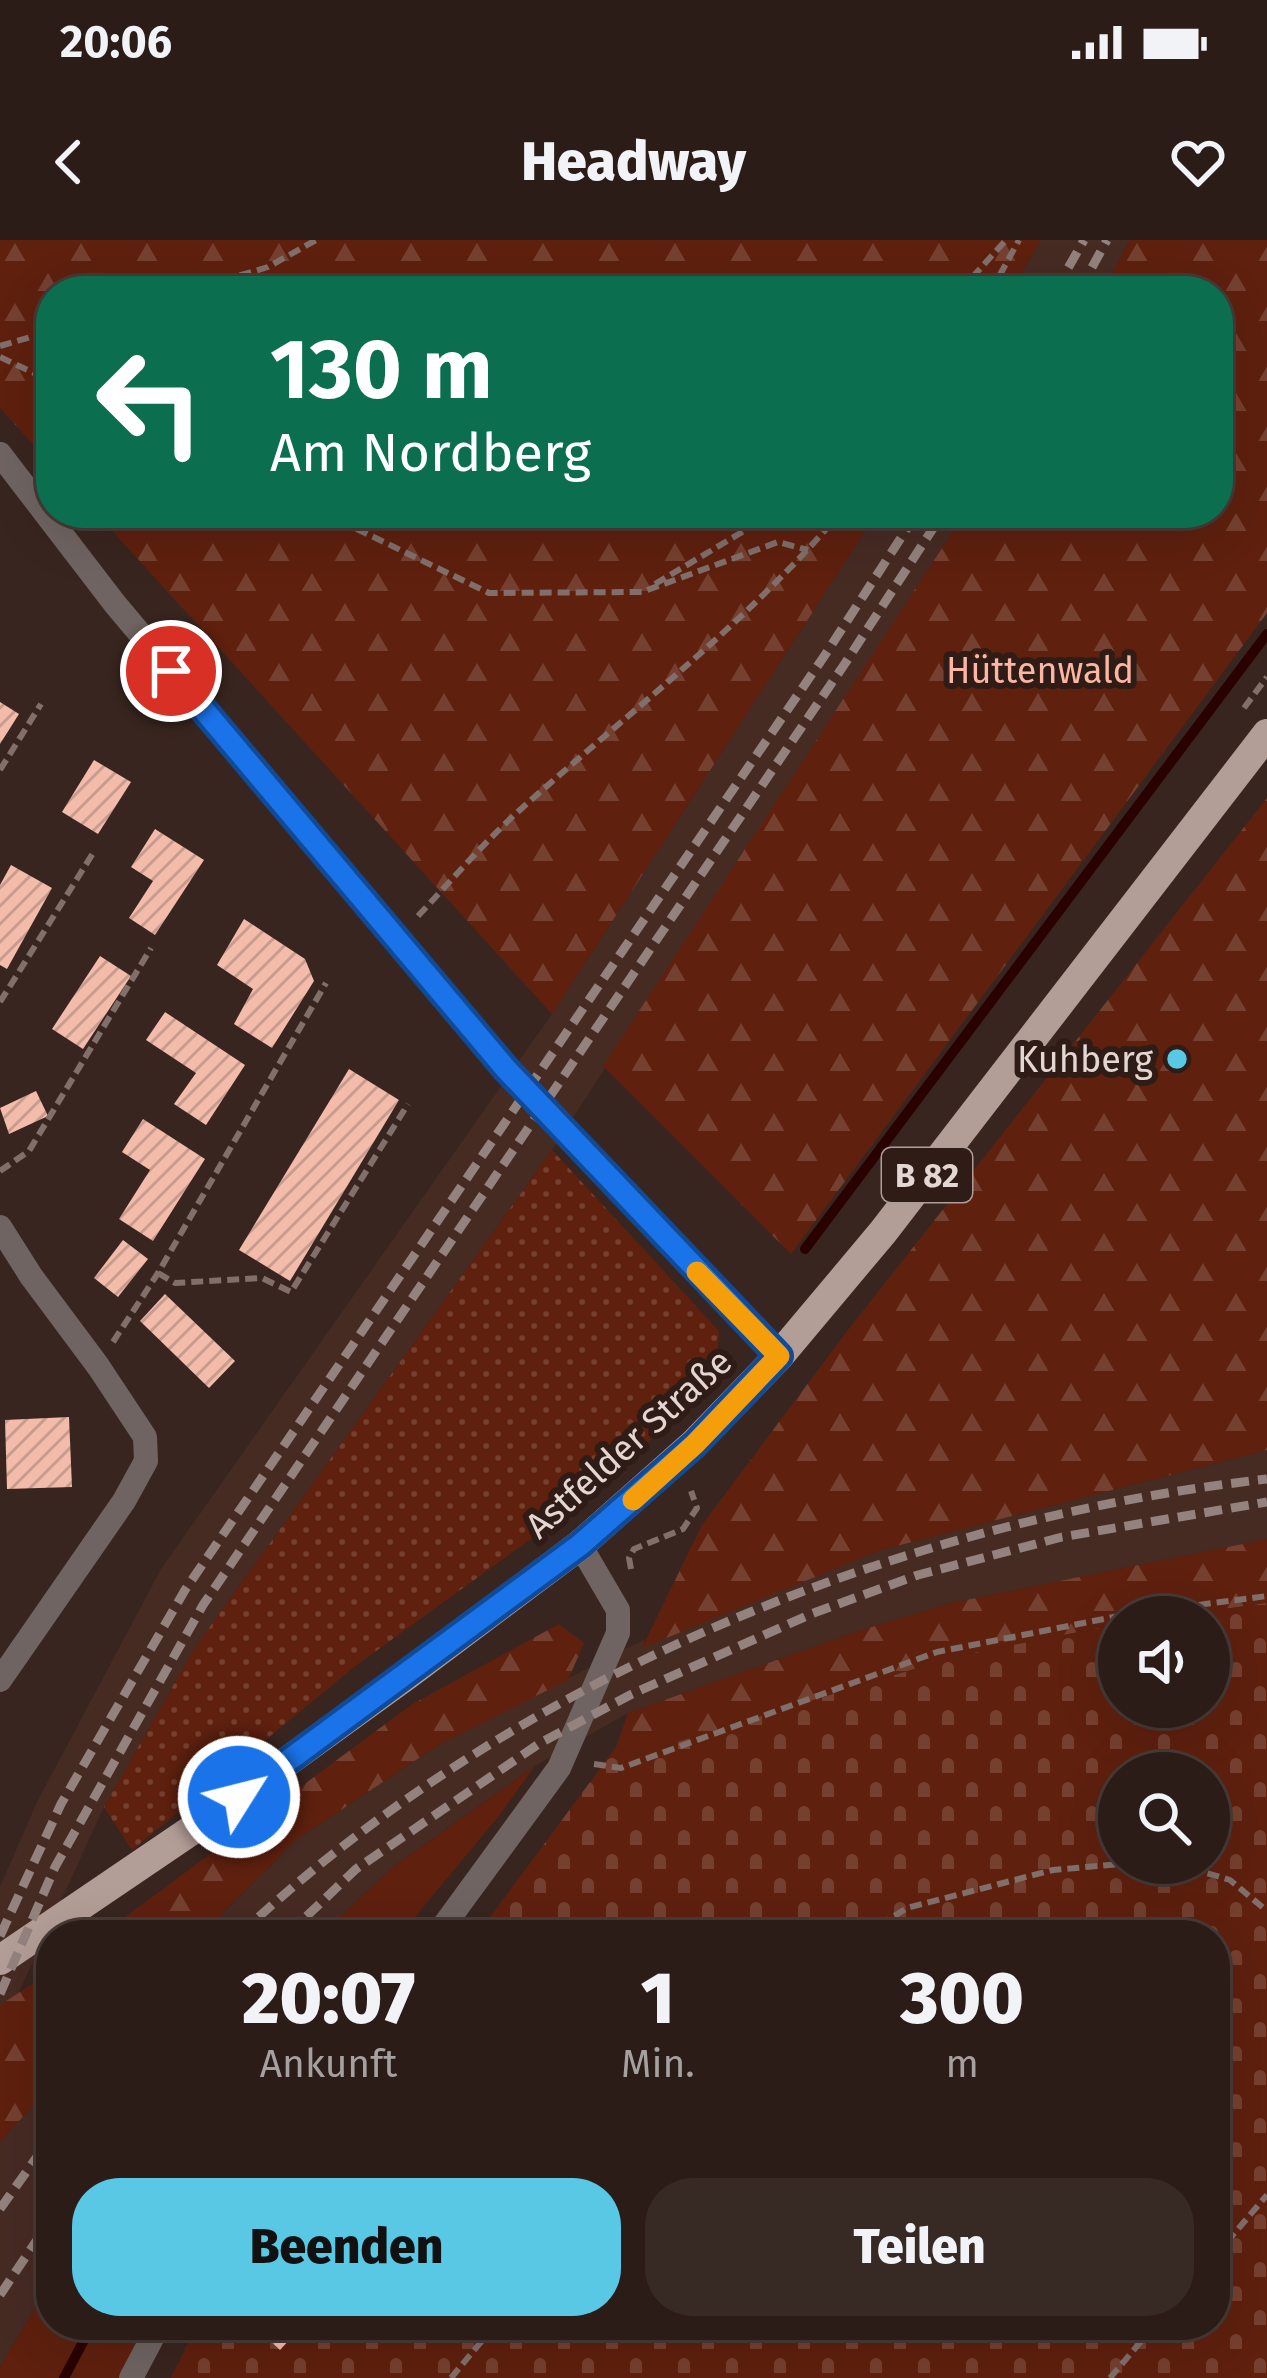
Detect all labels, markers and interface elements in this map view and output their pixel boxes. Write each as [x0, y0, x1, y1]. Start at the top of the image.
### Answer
text: 20:06 [60, 15, 172, 69]
icon: back [36, 129, 102, 195]
icon: heart [1165, 129, 1231, 195]
text: Headway [521, 130, 746, 194]
text: 130 m [270, 319, 493, 420]
icon: left [72, 324, 228, 480]
text: Am Nordberg [270, 421, 591, 485]
pin [120, 620, 222, 722]
icon: arrive [138, 638, 204, 704]
park label: Hüttenwald [946, 649, 1134, 693]
place label: Kuhberg [1017, 1038, 1153, 1082]
marker: Kuhberg [1164, 1046, 1190, 1072]
road number: B 82 [882, 1148, 972, 1202]
street label: Astfelder Straße [516, 1340, 741, 1548]
map controls [1098, 1596, 1230, 1884]
button: sound [1098, 1596, 1230, 1728]
position arrow [176, 1734, 302, 1860]
button: search [1098, 1752, 1230, 1884]
text: 20:07 [242, 1956, 415, 2042]
text: 1 [641, 1956, 675, 2042]
text: 300 [901, 1956, 1024, 2042]
text: Ankunft [260, 2041, 397, 2087]
text: Min. [621, 2041, 695, 2087]
text: m [946, 2041, 979, 2087]
button: Beenden [72, 2178, 621, 2316]
button: Teilen [645, 2178, 1194, 2316]

